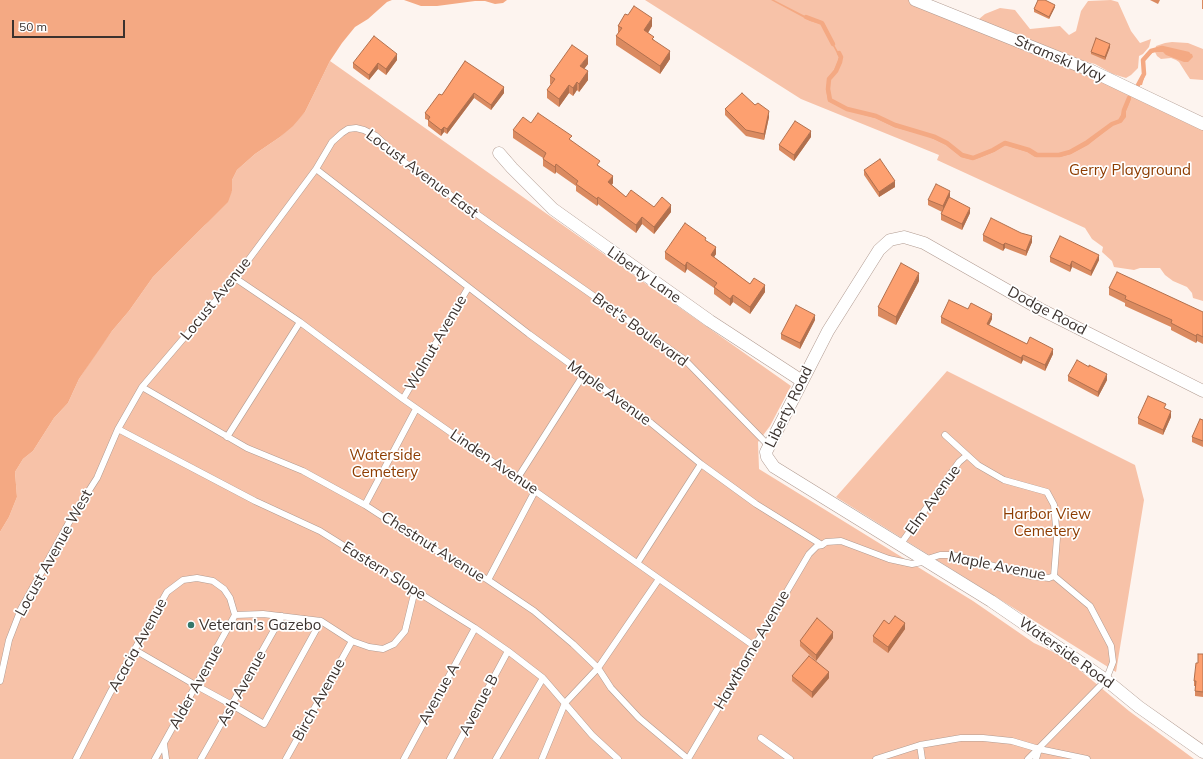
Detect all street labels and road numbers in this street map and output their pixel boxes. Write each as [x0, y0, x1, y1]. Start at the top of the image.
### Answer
street label: Stramski Way [1012, 32, 1108, 86]
street label: Locust Avenue East [362, 126, 482, 222]
street label: Liberty Lane [604, 243, 684, 307]
street label: Locust Avenue [177, 254, 255, 344]
street label: Dodge Road [1005, 283, 1089, 339]
street label: Bret's Boulevard [589, 289, 691, 371]
street label: Walnut Avenue [401, 292, 471, 394]
street label: Maple Avenue [564, 357, 654, 429]
street label: Liberty Road [761, 363, 817, 451]
street label: Linden Avenue [446, 426, 542, 498]
street label: Elm Avenue [902, 462, 964, 538]
street label: Locust Avenue West [12, 487, 96, 619]
street label: Chestnut Avenue [378, 508, 488, 586]
street label: Eastern Slope [339, 538, 429, 604]
street label: Maple Avenue [947, 548, 1047, 584]
street label: Hawthorne Avenue [711, 587, 793, 713]
street label: Acacia Avenue [105, 595, 171, 695]
street label: Waterside Road [1015, 613, 1117, 693]
street label: Alder Avenue [165, 642, 227, 732]
street label: Ash Avenue [214, 647, 270, 729]
street label: Birch Avenue [289, 656, 349, 744]
street label: Avenue A [415, 660, 463, 728]
street label: Avenue B [455, 671, 503, 739]

